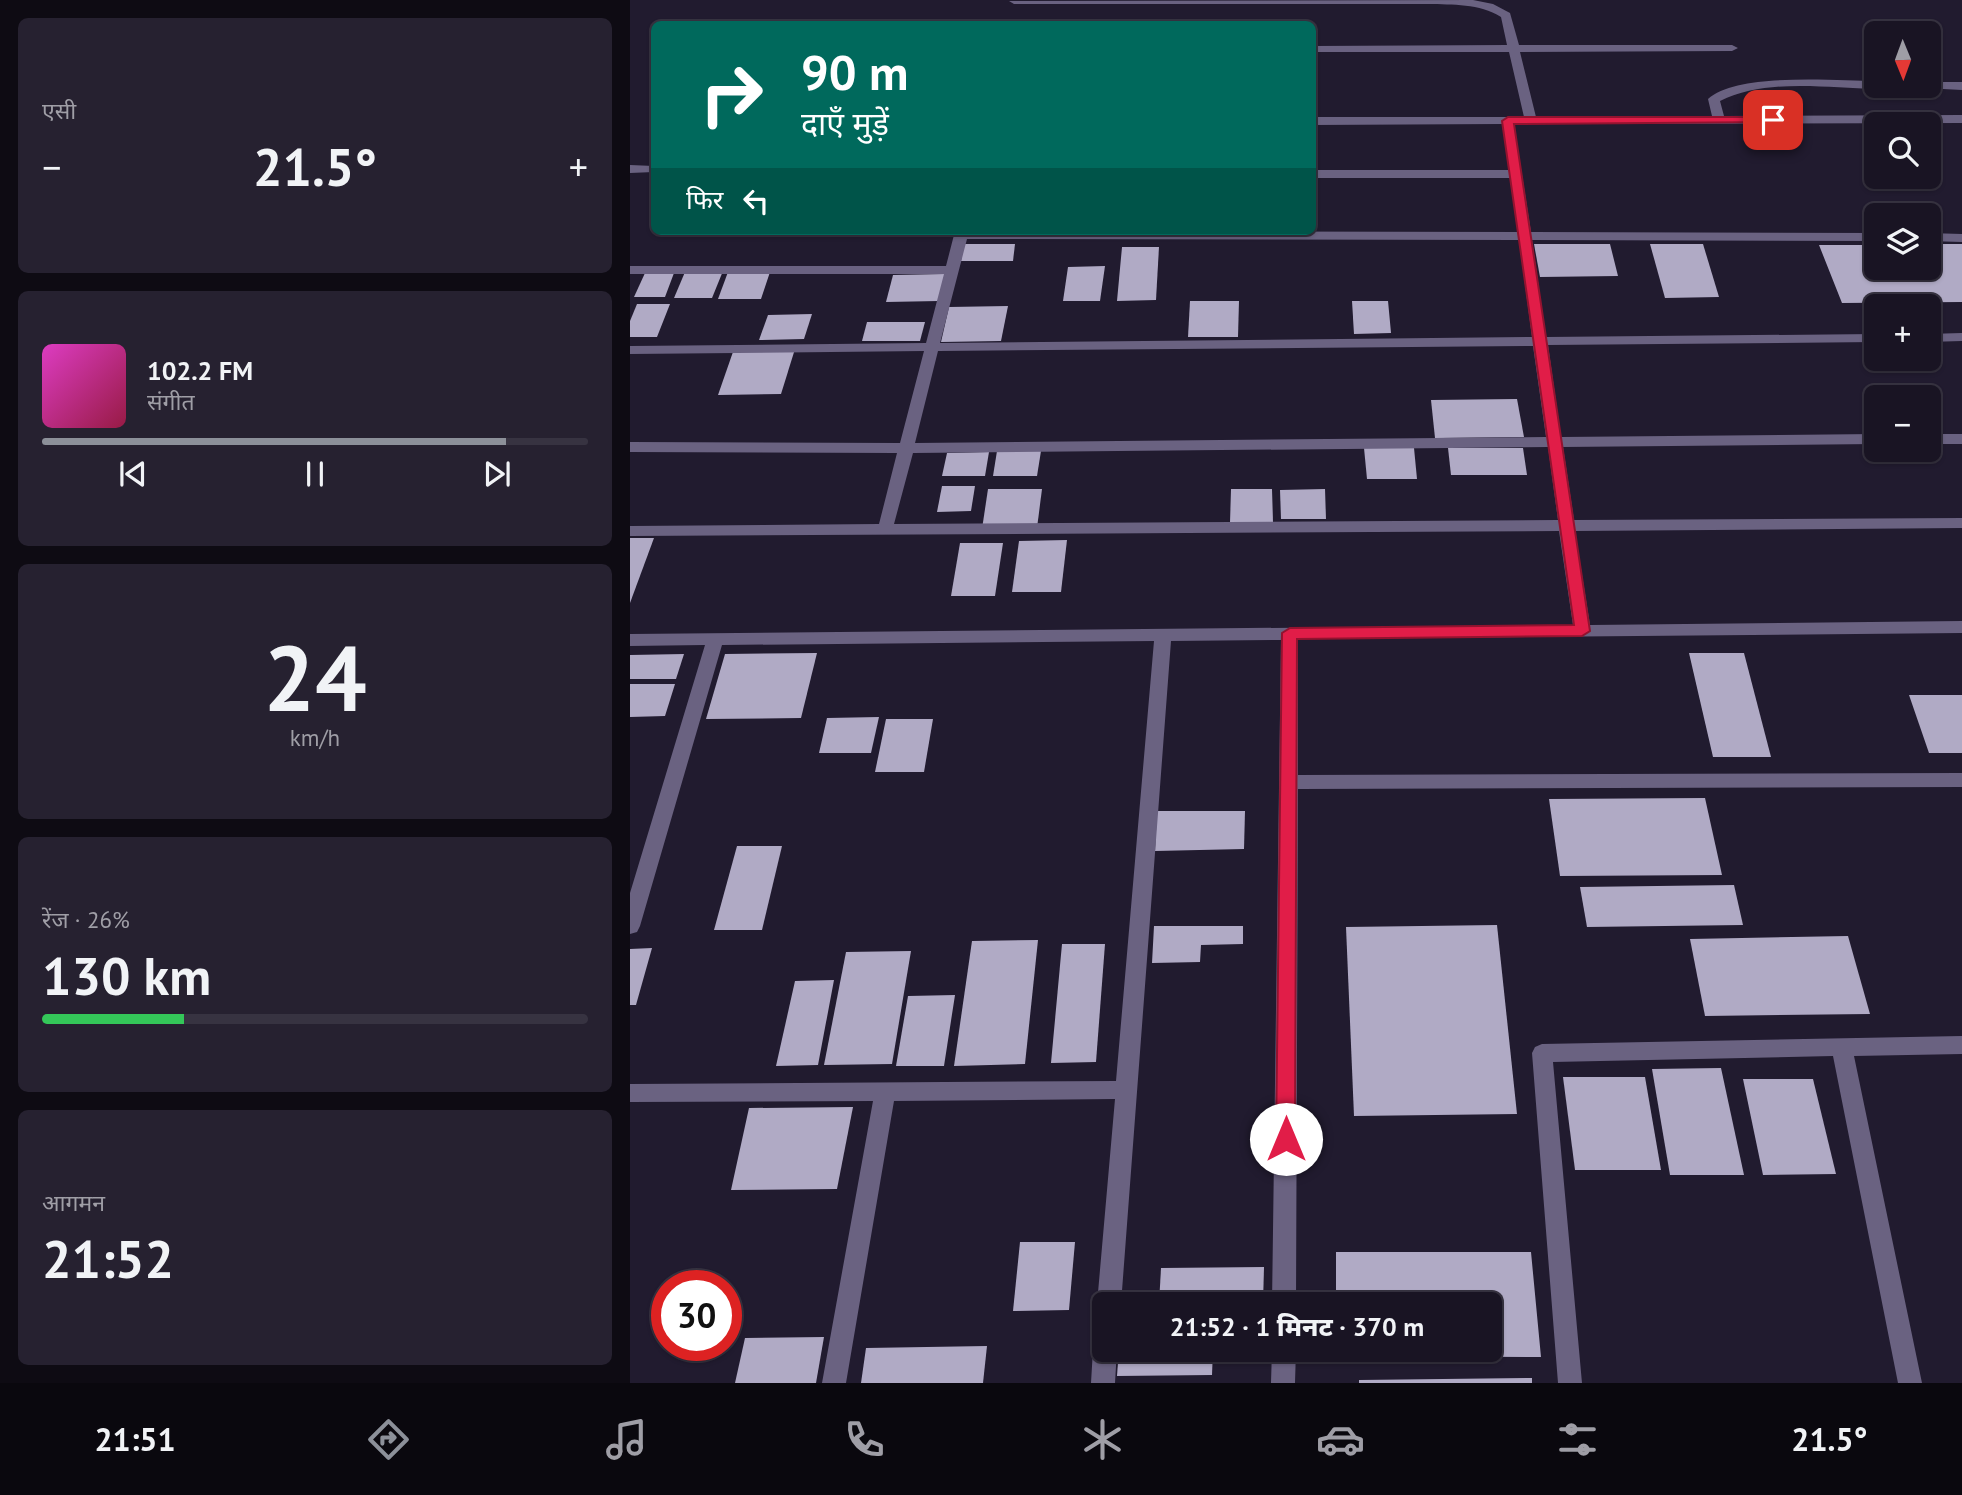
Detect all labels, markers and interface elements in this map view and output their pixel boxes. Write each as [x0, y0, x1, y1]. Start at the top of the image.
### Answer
north arrow [1864, 21, 1941, 98]
map controls [1864, 21, 1941, 462]
text: 90 m [801, 40, 908, 104]
icon: right [686, 49, 777, 140]
pin [1743, 90, 1803, 150]
text: एसी [42, 96, 76, 125]
icon: arrive [1754, 101, 1792, 139]
text: दाएँ मुड़ें [801, 102, 889, 144]
button: search [1864, 112, 1941, 189]
text: 21.5° [253, 133, 377, 200]
text: − [42, 142, 61, 191]
text: + [569, 142, 588, 191]
icon: left [737, 182, 775, 220]
text: फिर [686, 183, 723, 216]
button: layers [1864, 203, 1941, 280]
button: + [1864, 294, 1941, 371]
text: 102.2 FM [147, 354, 253, 387]
button: − [1864, 385, 1941, 462]
text: संगीत [147, 387, 195, 416]
icon: previous [114, 455, 152, 493]
icon: pause [296, 455, 334, 493]
icon: next [478, 455, 516, 493]
text: 24 [263, 618, 367, 736]
text: km/h [290, 723, 340, 752]
text: रेंज · 26% [42, 905, 130, 934]
text: 130 km [42, 942, 211, 1009]
position arrow [1249, 1102, 1323, 1176]
text: आगमन [42, 1188, 105, 1217]
text: 21:52 [42, 1225, 174, 1292]
speed limit sign: 30 [651, 1270, 742, 1361]
text: 21:52 · 1 मिनट · 370 m [1170, 1310, 1424, 1343]
icon: directions [364, 1415, 413, 1464]
icon: music [602, 1415, 651, 1464]
icon: phone [840, 1415, 889, 1464]
icon: climate [1078, 1415, 1127, 1464]
icon: car [1316, 1415, 1365, 1464]
icon: filters [1553, 1415, 1602, 1464]
text: 21:51 [94, 1418, 176, 1460]
text: 21.5° [1791, 1418, 1868, 1460]

